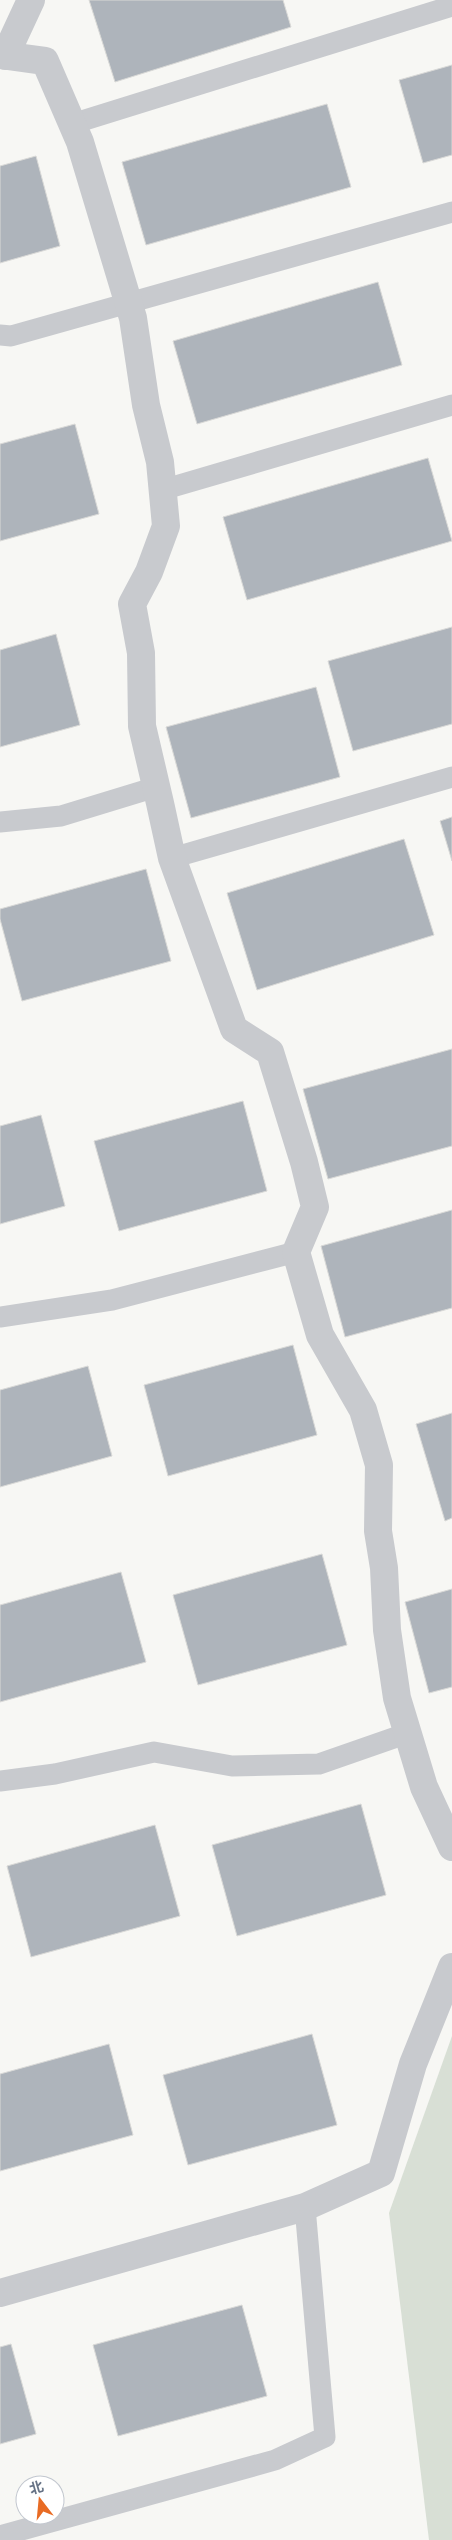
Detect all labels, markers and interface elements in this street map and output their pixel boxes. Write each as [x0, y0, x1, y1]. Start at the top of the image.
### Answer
north arrow [15, 2475, 65, 2525]
text: 北 [27, 2477, 45, 2497]

